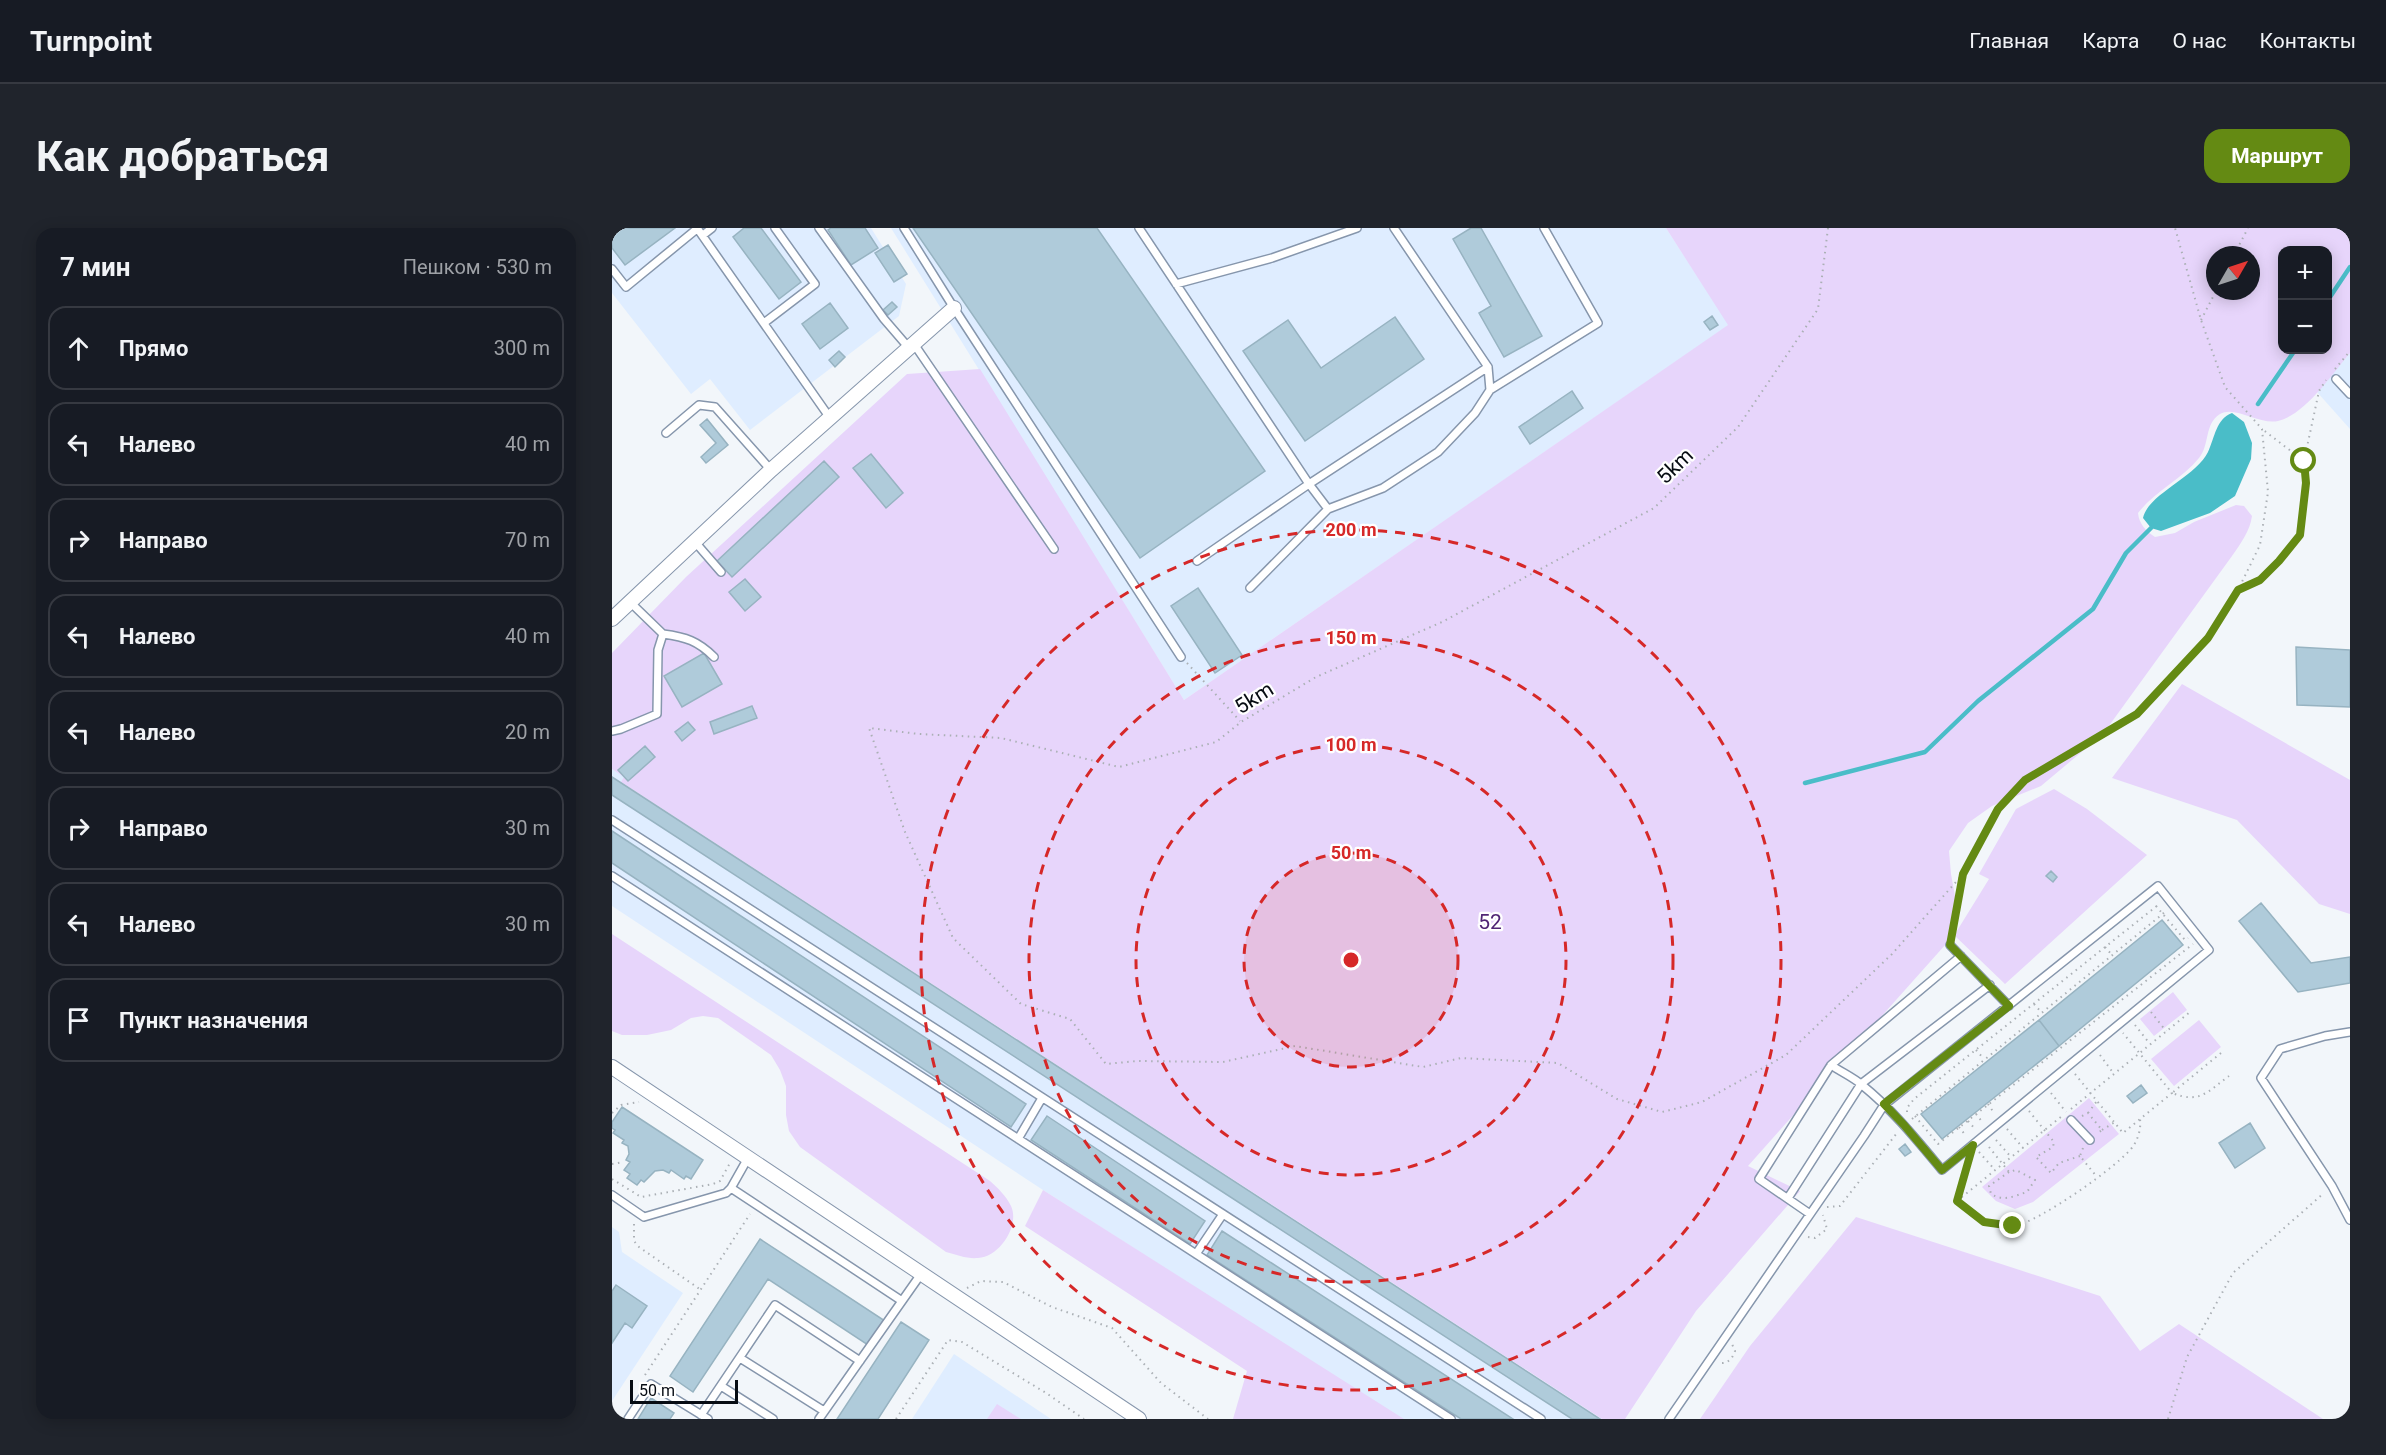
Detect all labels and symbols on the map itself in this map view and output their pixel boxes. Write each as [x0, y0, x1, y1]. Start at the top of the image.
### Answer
north arrow [2206, 246, 2260, 300]
street label: 5km [1652, 443, 1698, 489]
route start [2290, 447, 2316, 473]
text: 200 m [1325, 519, 1377, 540]
text: 150 m [1325, 627, 1377, 648]
street label: 5km [1230, 677, 1278, 719]
text: 100 m [1325, 734, 1377, 755]
text: 50 m [1331, 842, 1371, 863]
park label: 52 [1478, 910, 1502, 934]
centre of rings [1341, 950, 1361, 970]
route end [1999, 1212, 2025, 1238]
scale bar [630, 1377, 738, 1404]

